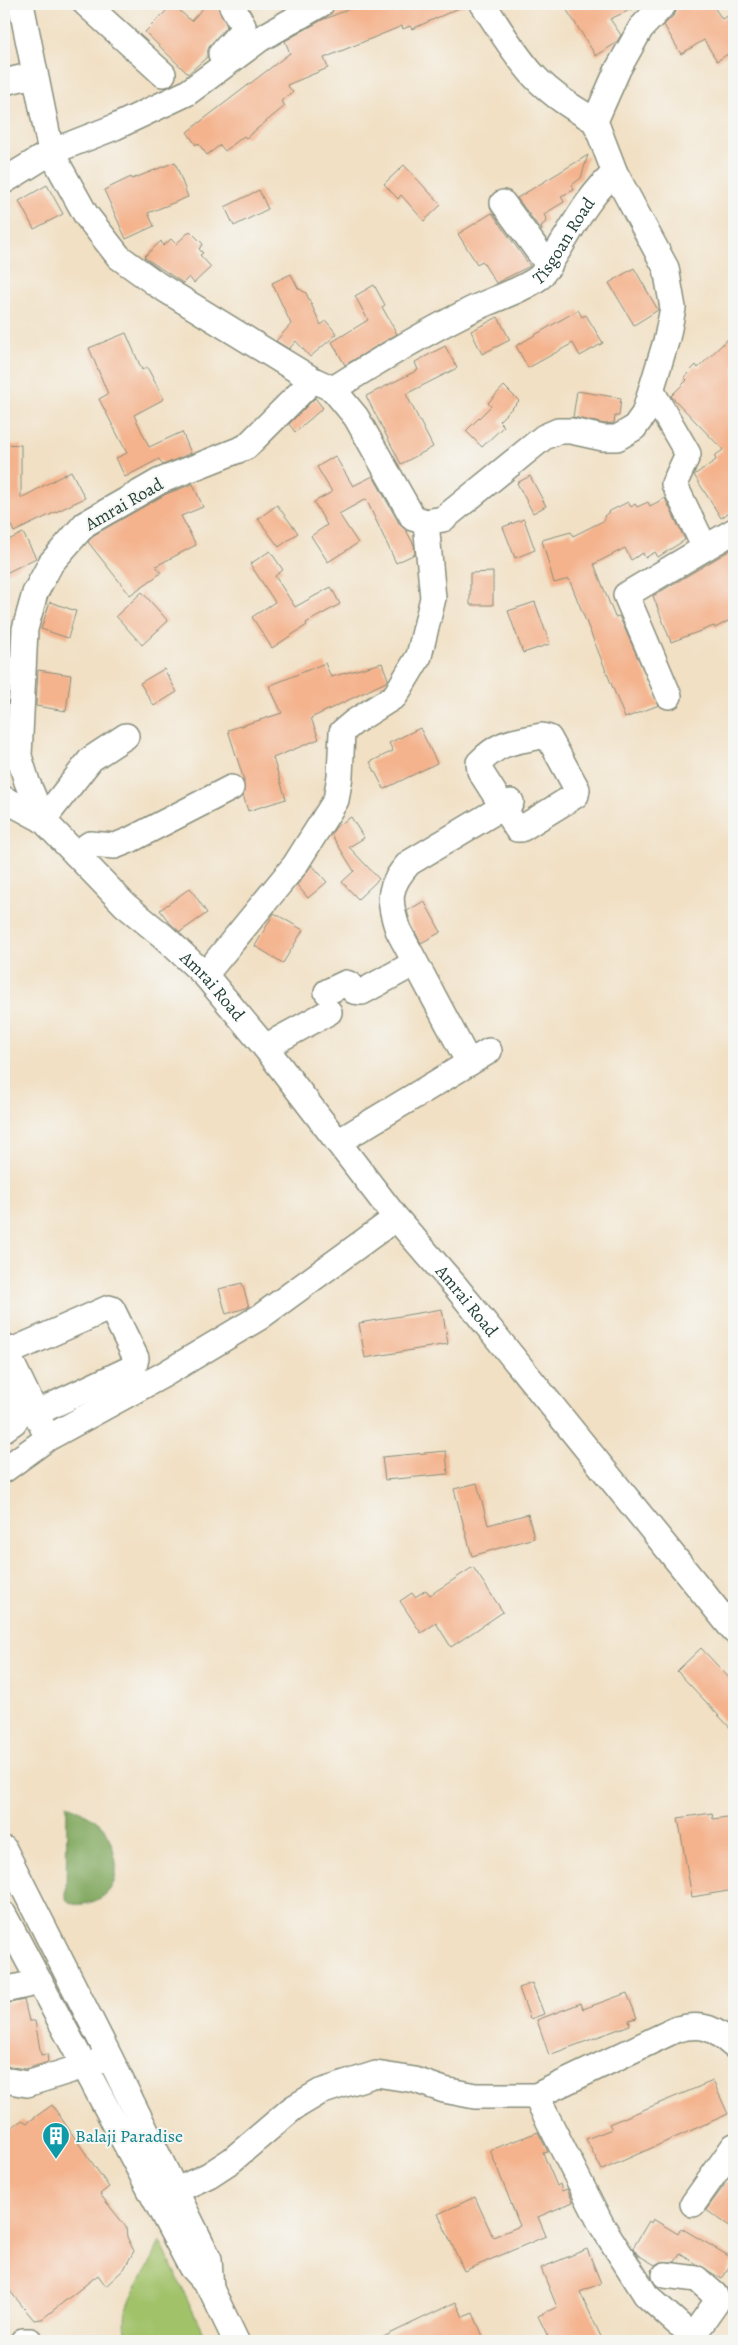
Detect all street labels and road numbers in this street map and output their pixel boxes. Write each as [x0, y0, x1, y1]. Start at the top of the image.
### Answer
street label: Tisgoan Road [528, 192, 601, 290]
street label: Amrai Road [80, 472, 168, 536]
street label: Amrai Road [174, 945, 251, 1026]
street label: Amrai Road [429, 1259, 504, 1342]

